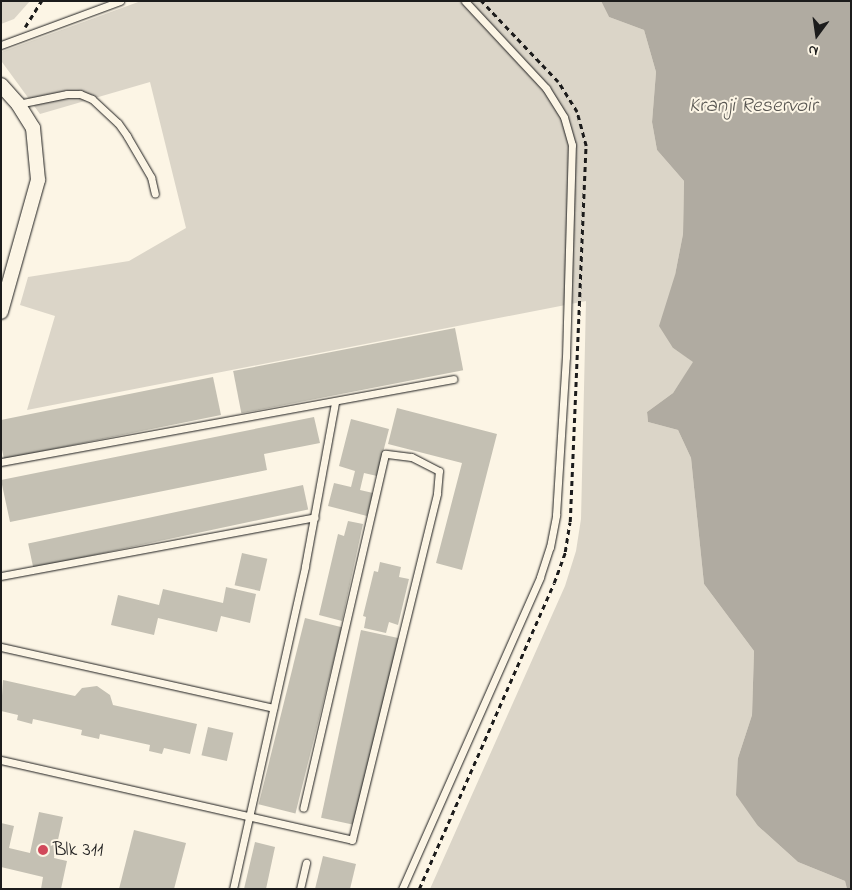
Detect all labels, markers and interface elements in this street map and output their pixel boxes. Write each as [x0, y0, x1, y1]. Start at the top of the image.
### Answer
north arrow [792, 10, 842, 60]
text: N [806, 39, 820, 61]
water label: Kranji Reservoir [689, 93, 817, 119]
place label: Blk 311 [53, 838, 103, 862]
marker: Blk 311 [37, 844, 49, 856]

